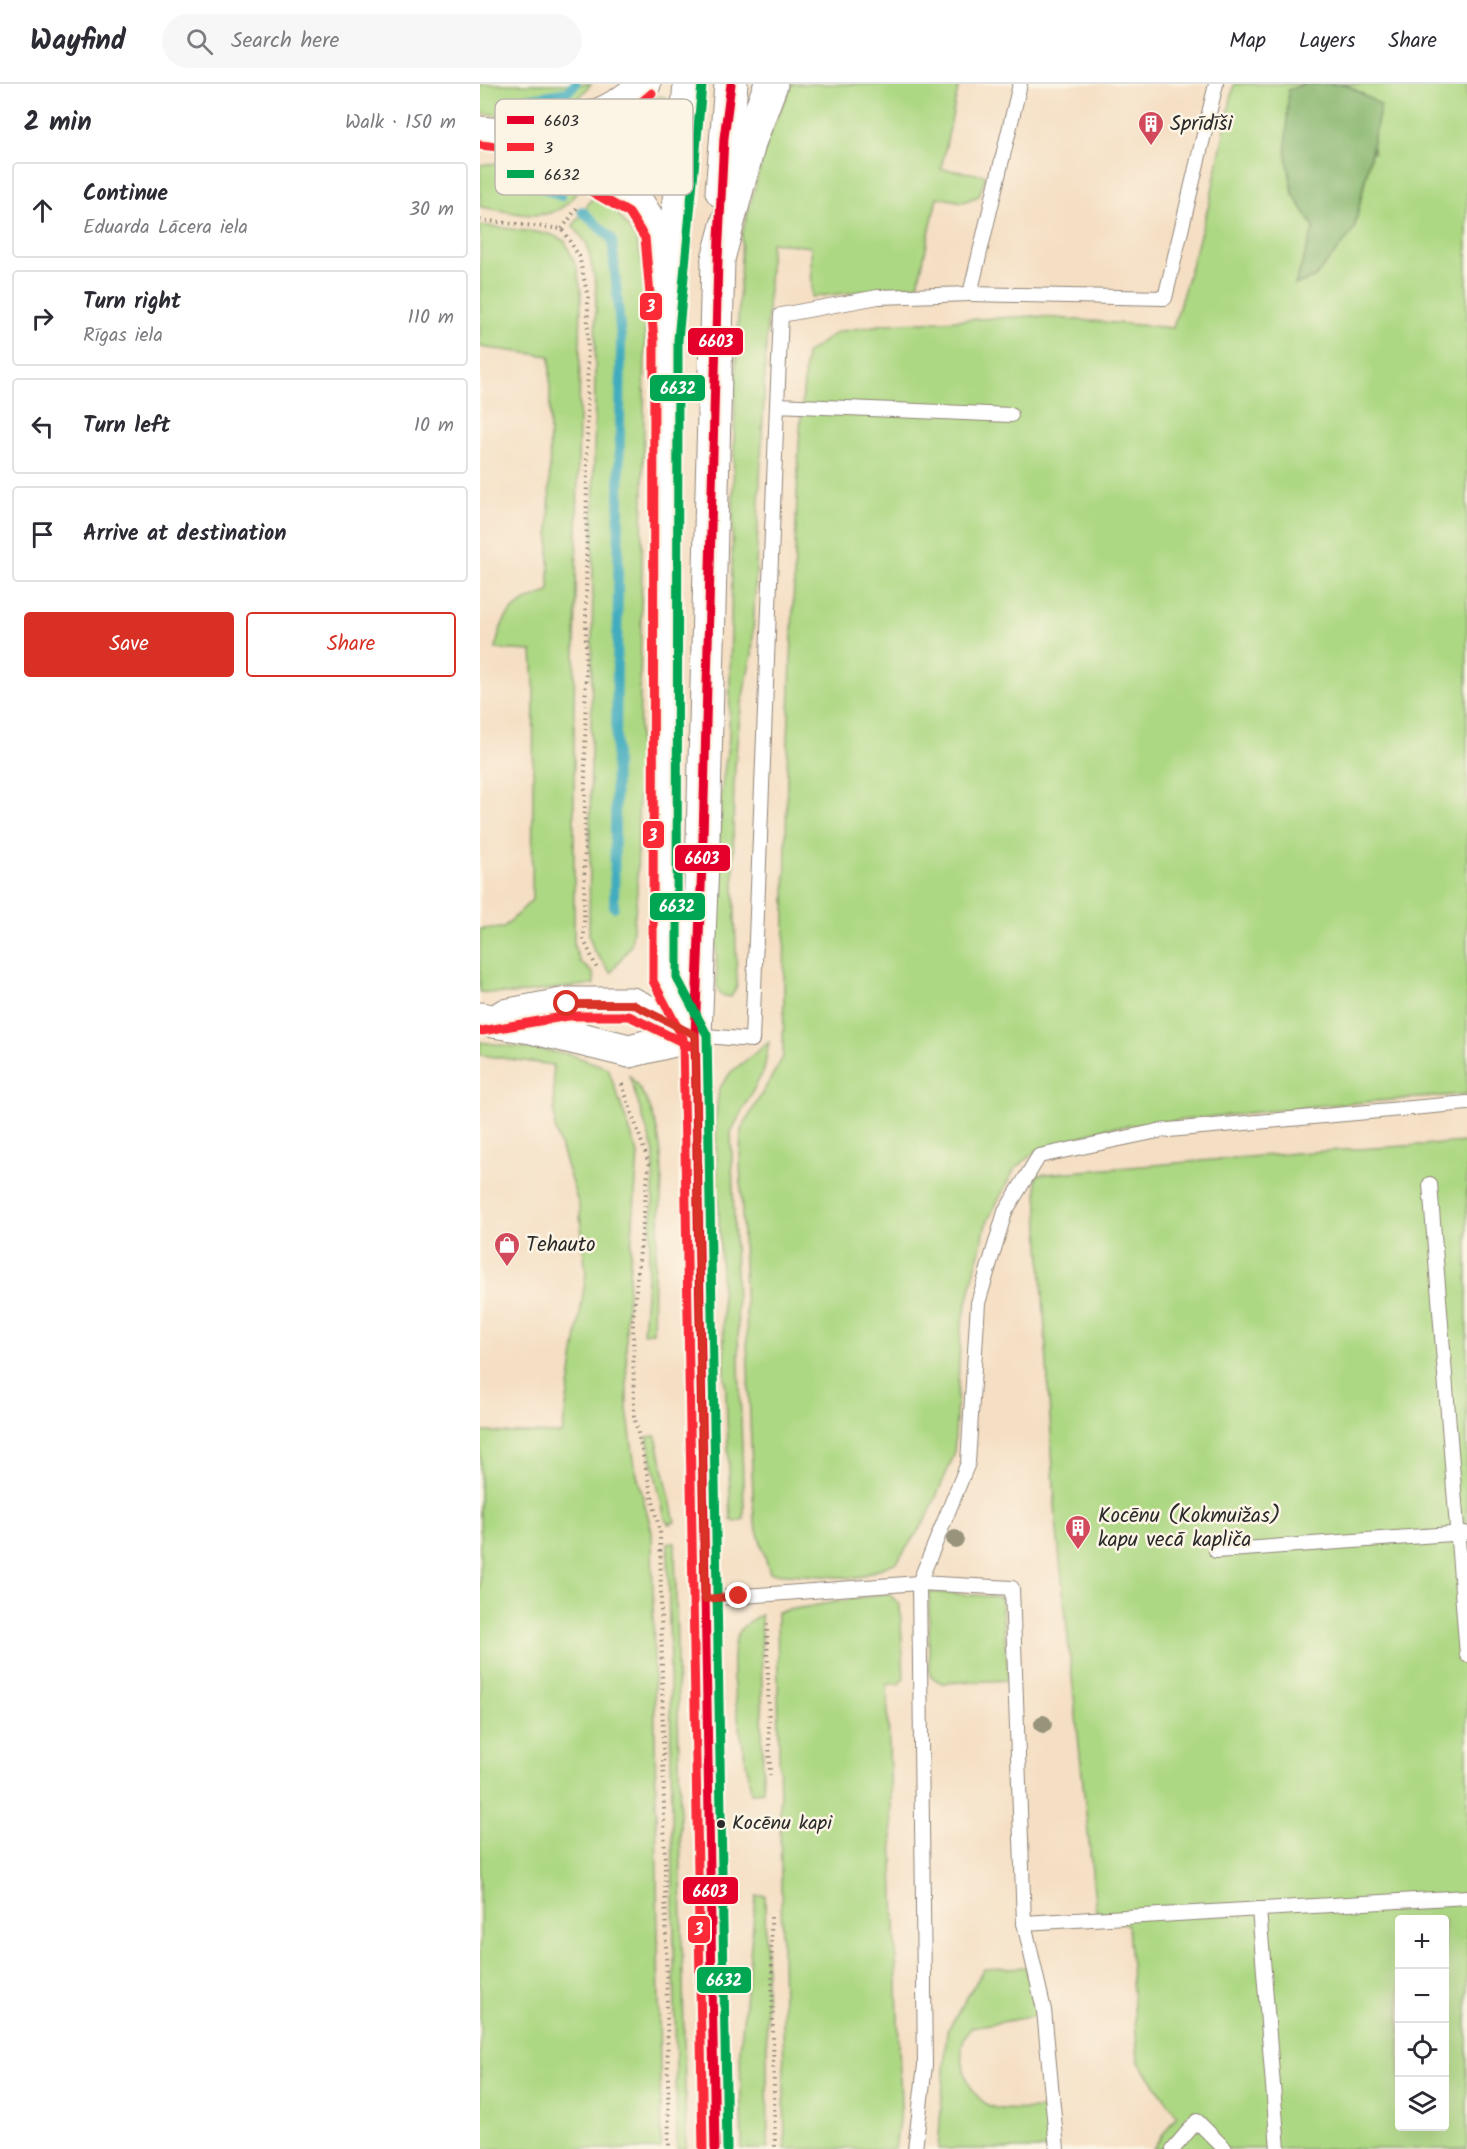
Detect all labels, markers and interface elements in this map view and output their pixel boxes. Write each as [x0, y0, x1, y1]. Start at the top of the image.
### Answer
search box [162, 14, 582, 68]
text: Wayfind [30, 19, 126, 64]
text: Search here [231, 24, 339, 59]
icon: search [183, 25, 216, 58]
text: Map [1229, 25, 1266, 58]
text: Layers [1299, 25, 1355, 58]
text: Share [1388, 25, 1437, 58]
legend [495, 99, 693, 195]
text: 2 min [24, 102, 92, 144]
text: Walk · 150 m [345, 107, 456, 139]
place label: Sprīdīši [1170, 108, 1234, 141]
text: 6603 [544, 109, 579, 134]
building icon: Sprīdīši [1136, 109, 1166, 147]
text: 3 [544, 136, 553, 161]
text: 6632 [544, 163, 580, 188]
text: Continue [83, 177, 168, 212]
icon: ahead [26, 194, 59, 227]
text: 30 m [409, 194, 454, 226]
text: Eduarda Lācera iela [83, 212, 248, 244]
text: Turn right [83, 285, 181, 320]
line badge: 3 [639, 292, 663, 321]
text: 3 [646, 295, 656, 320]
icon: right [26, 302, 59, 335]
text: 110 m [408, 302, 454, 334]
text: Rīgas iela [83, 320, 163, 352]
line badge: 6603 [687, 327, 744, 356]
text: 6603 [699, 330, 733, 355]
line badge: 6632 [649, 374, 706, 402]
text: 6632 [660, 377, 696, 402]
text: Turn left [83, 409, 170, 444]
icon: left [26, 410, 59, 443]
text: 10 m [414, 410, 454, 442]
text: Arrive at destination [83, 517, 286, 552]
icon: arrive [26, 518, 59, 551]
button: Save [24, 612, 234, 677]
button: Share [246, 612, 456, 677]
line badge: 3 [642, 820, 665, 849]
text: 3 [648, 824, 658, 849]
line badge: 6603 [674, 844, 731, 872]
text: 6603 [685, 847, 719, 872]
line badge: 6632 [649, 892, 706, 921]
text: 6632 [659, 895, 695, 920]
route start [553, 990, 579, 1016]
place label: Tehauto [526, 1229, 596, 1262]
shop icon: Tehauto [492, 1230, 522, 1268]
place label: Kocēnu (Kokmuižas) kapu vecā kapliča [1098, 1500, 1280, 1557]
building icon: Kocēnu (Kokmuižas) kapu vecā kapliča [1063, 1513, 1093, 1551]
route end [725, 1582, 751, 1608]
place label: Kocēnu kapi [732, 1808, 833, 1840]
marker: Kocēnu kapi [715, 1818, 727, 1830]
line badge: 6603 [682, 1876, 739, 1905]
text: 6603 [693, 1880, 727, 1905]
line badge: 3 [687, 1915, 711, 1944]
map controls [1395, 1915, 1449, 2131]
button: + [1395, 1915, 1449, 1969]
text: 3 [694, 1918, 704, 1943]
line badge: 6632 [696, 1966, 752, 1994]
text: 6632 [706, 1969, 742, 1994]
button: − [1395, 1969, 1449, 2023]
button: locate [1395, 2023, 1449, 2077]
button: layers [1395, 2077, 1449, 2131]

